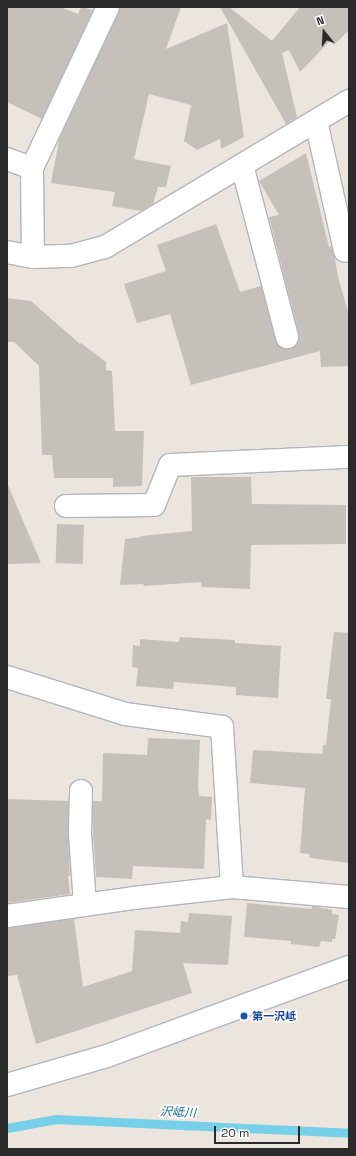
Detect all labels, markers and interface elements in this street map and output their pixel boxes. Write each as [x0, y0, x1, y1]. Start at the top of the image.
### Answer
north arrow [304, 12, 344, 52]
text: N [315, 13, 326, 28]
place label: 第一沢岻 [252, 1009, 296, 1023]
marker: 第一沢岻 [239, 1011, 249, 1021]
water label: 沢岻川 [160, 1105, 196, 1121]
scale bar [216, 1118, 302, 1144]
text: 20 m [221, 1125, 249, 1141]

